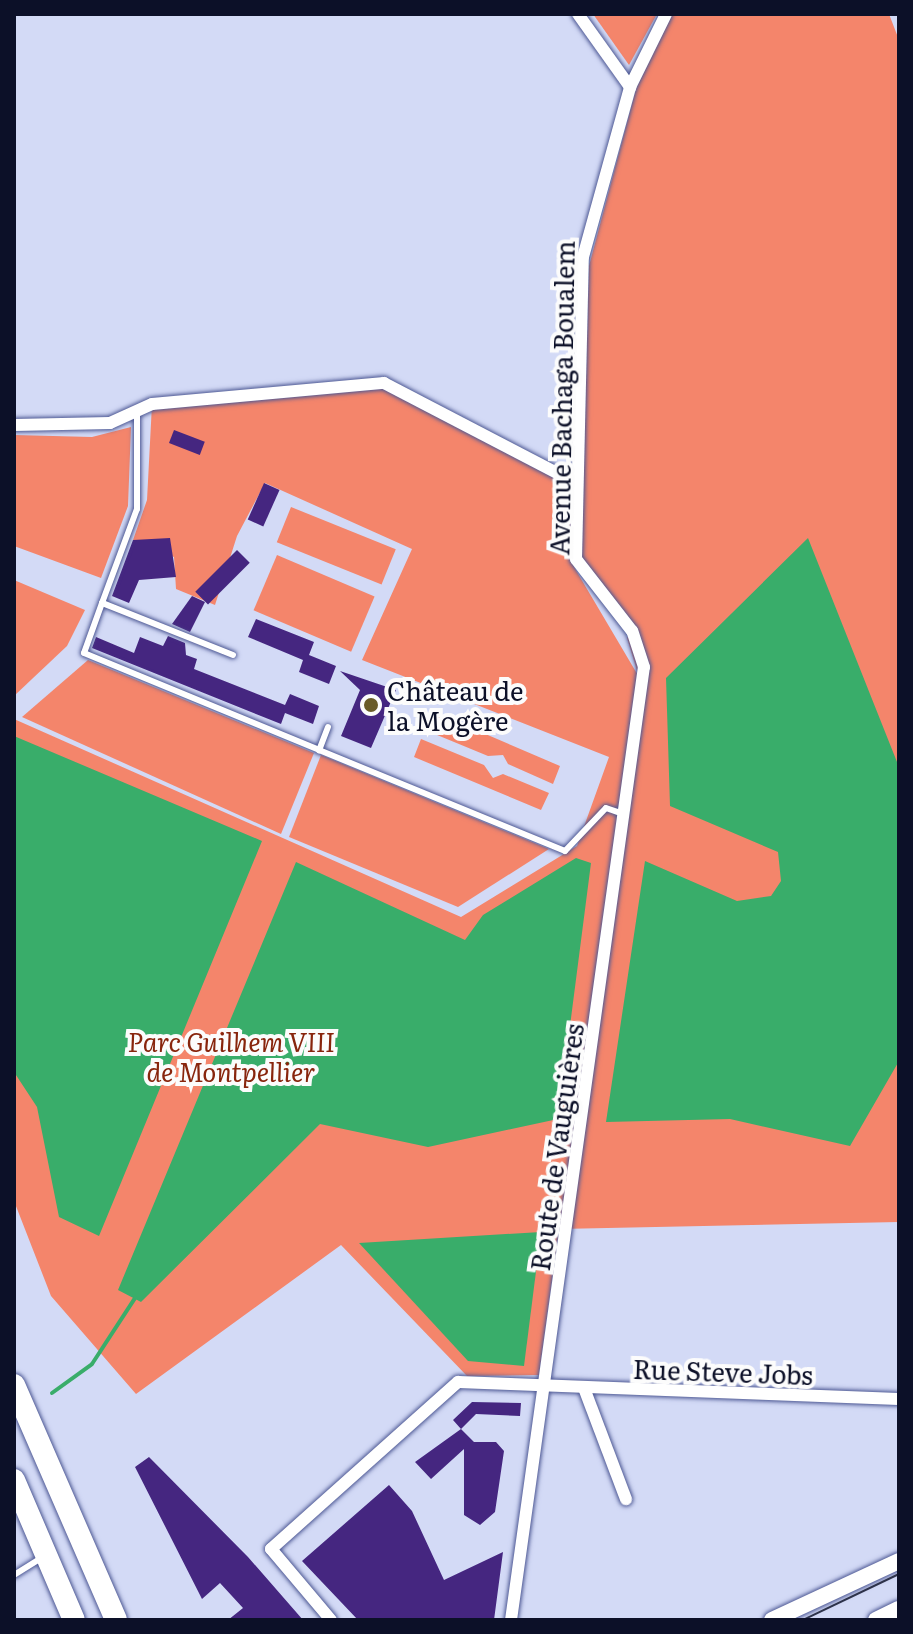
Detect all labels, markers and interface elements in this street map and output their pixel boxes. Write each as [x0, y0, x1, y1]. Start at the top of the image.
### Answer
street label: Avenue Bachaga Boualem [543, 240, 579, 556]
place label: Château de la Mogère [387, 674, 523, 736]
marker: Château de la Mogère [362, 696, 380, 714]
street label: Route de Vauguières [523, 1021, 589, 1273]
park label: Parc Guilhem VIII de Montpellier [128, 1025, 334, 1086]
street label: Rue Steve Jobs [632, 1352, 814, 1390]

